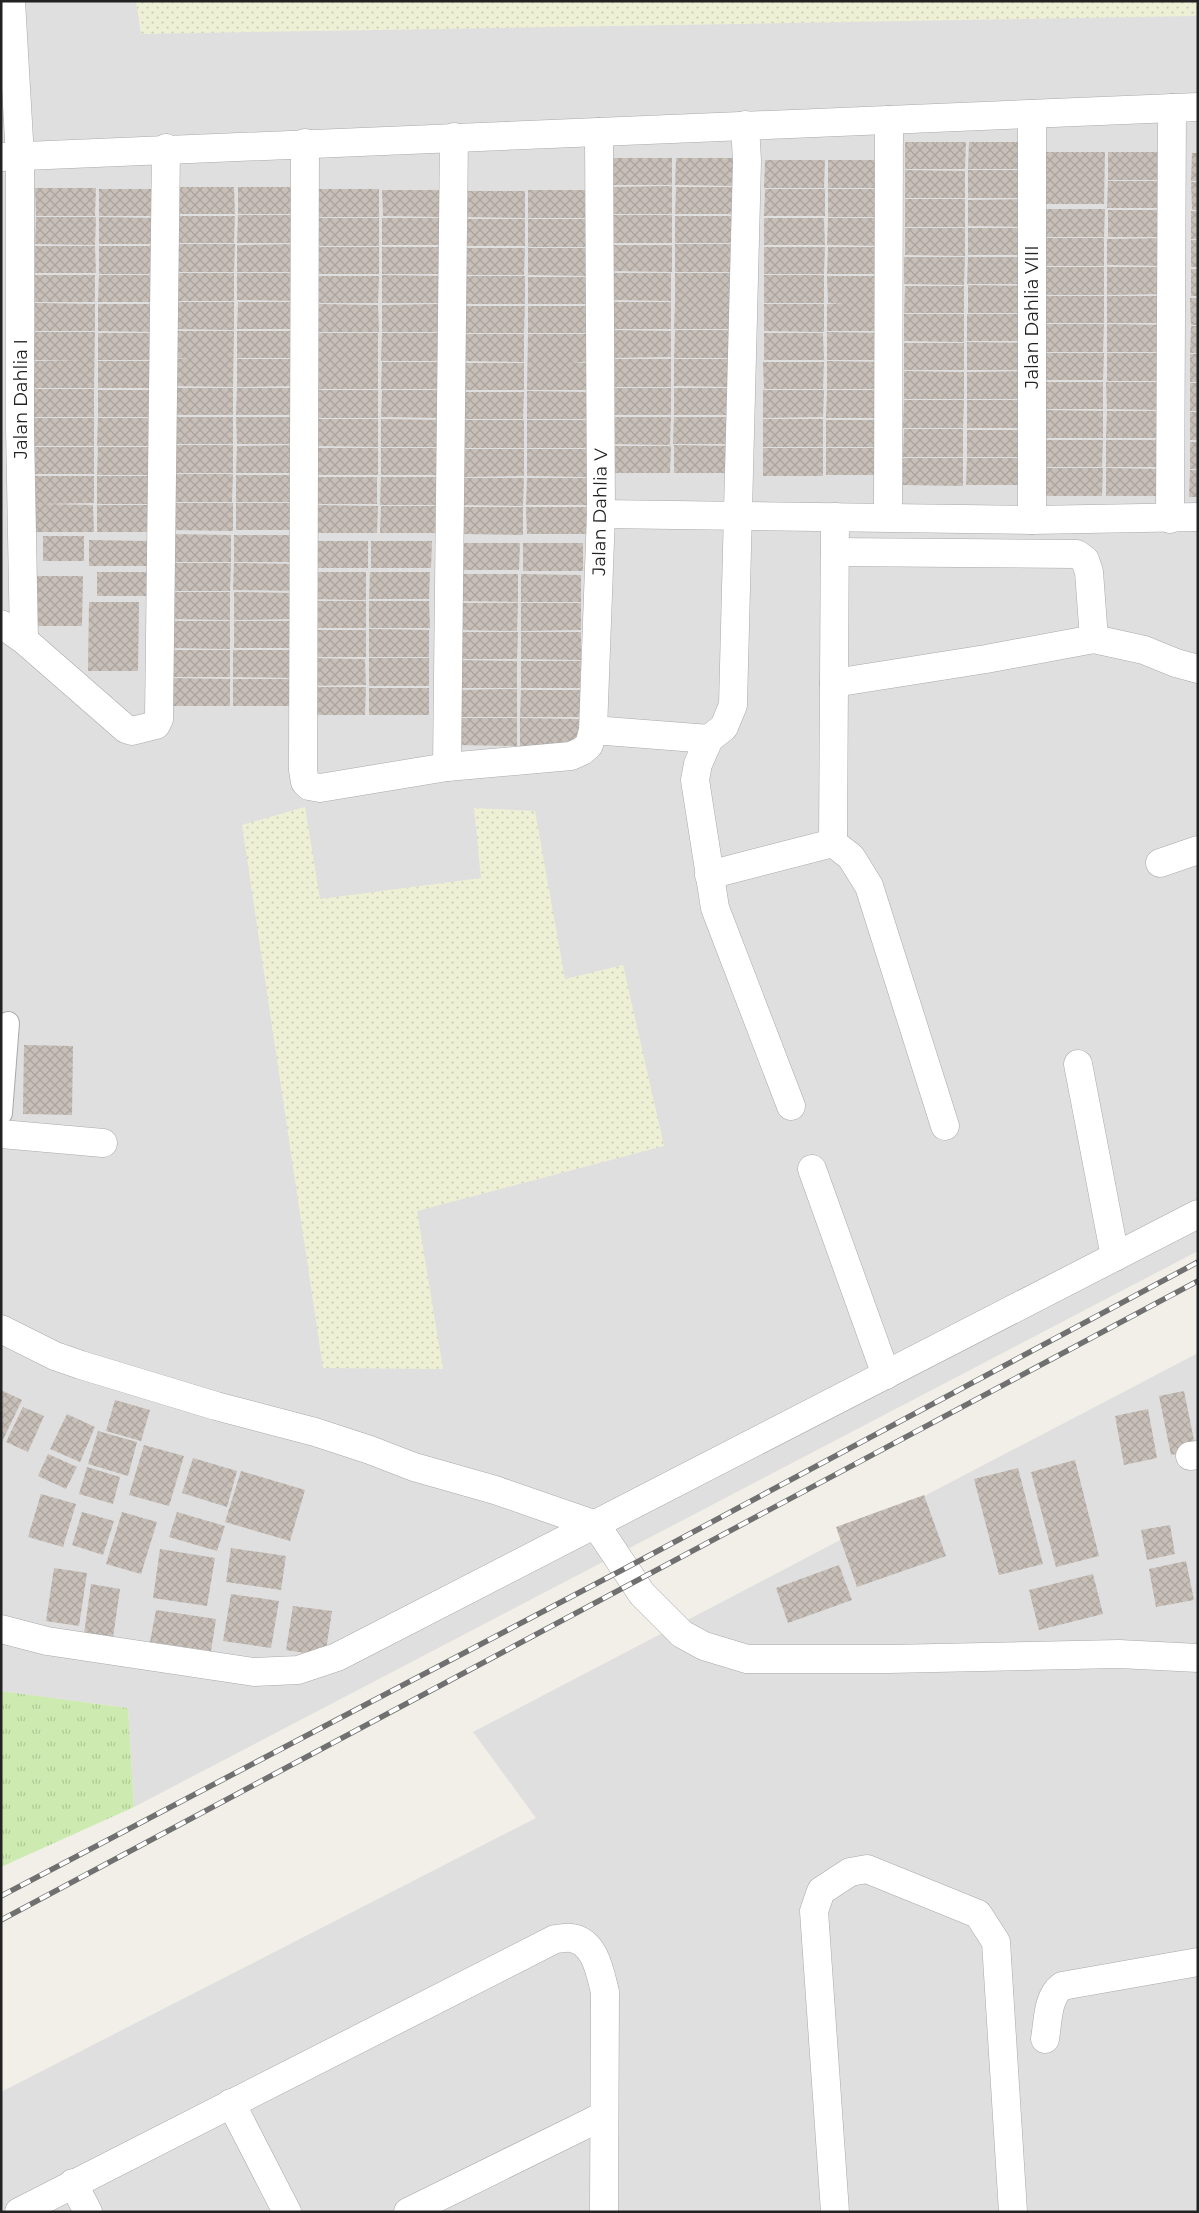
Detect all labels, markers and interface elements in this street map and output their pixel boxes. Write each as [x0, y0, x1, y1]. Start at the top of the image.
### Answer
street label: Jalan Dahlia VIII [1021, 245, 1043, 390]
street label: Jalan Dahlia I [10, 339, 32, 460]
street label: Jalan Dahlia V [588, 448, 612, 577]

